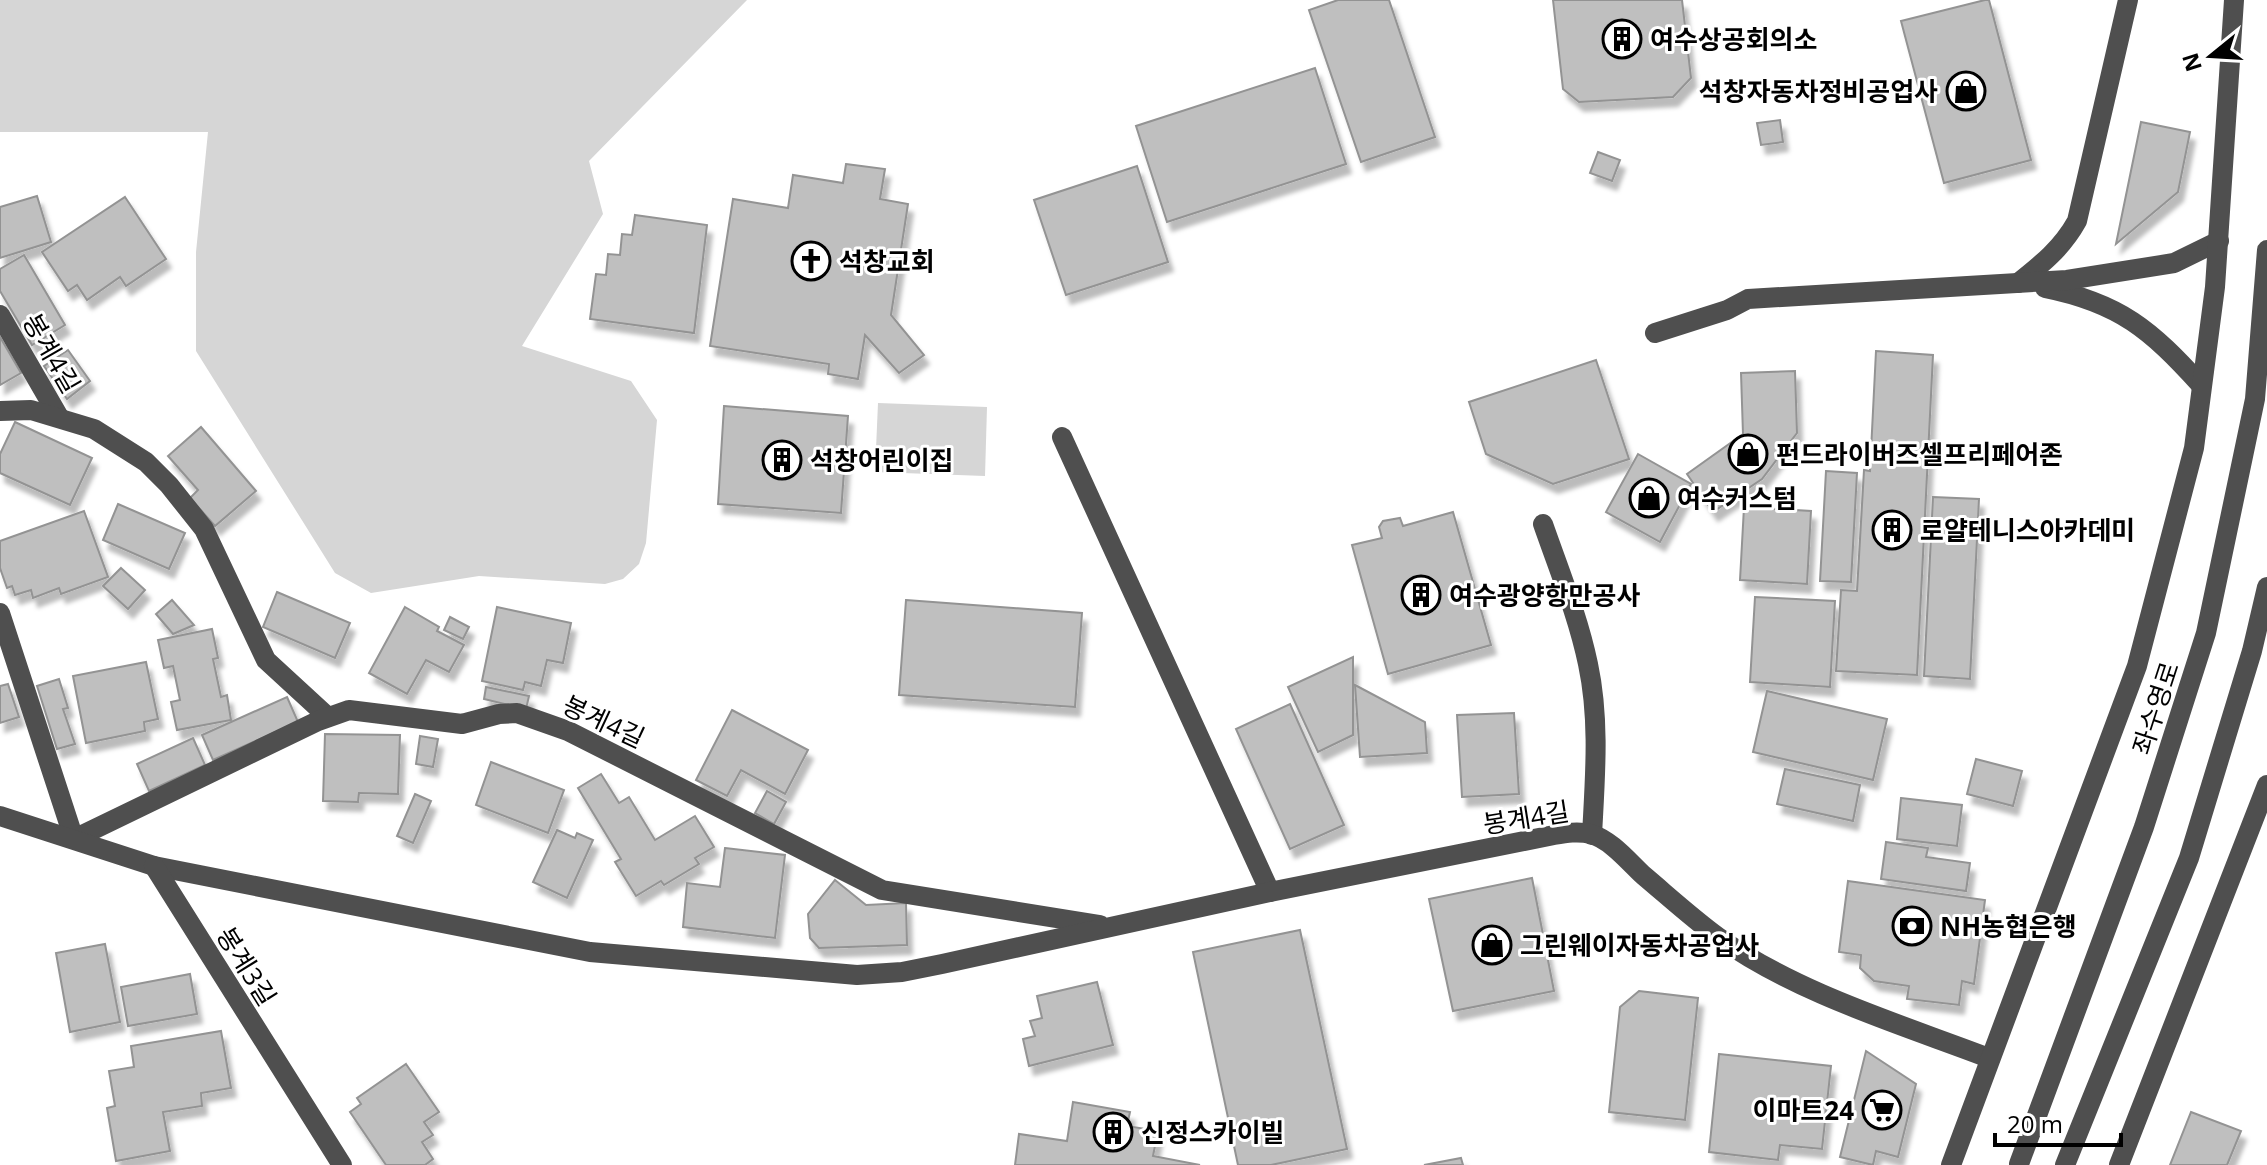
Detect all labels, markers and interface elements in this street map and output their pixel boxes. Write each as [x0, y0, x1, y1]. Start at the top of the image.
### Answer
north arrow [2171, 16, 2251, 96]
building icon: 여수상공회의소 [1601, 18, 1643, 60]
place label: 여수상공회의소 [1650, 21, 1817, 57]
text: N [2174, 49, 2208, 76]
shop icon: 석창자동차정비공업사 [1945, 70, 1987, 112]
place label: 석창자동차정비공업사 [1699, 73, 1938, 109]
church icon: 석창교회 [790, 240, 832, 282]
place label: 석창교회 [839, 243, 935, 279]
street label: 봉계4길 [15, 306, 89, 400]
shop icon: 펀드라이버즈셀프리페어존 [1727, 433, 1769, 475]
place label: 펀드라이버즈셀프리페어존 [1776, 436, 2063, 472]
building icon: 석창어린이집 [761, 439, 803, 481]
place label: 석창어린이집 [810, 442, 954, 478]
shop icon: 여수커스텀 [1628, 477, 1670, 519]
place label: 여수커스텀 [1677, 480, 1797, 516]
building icon: 로얄테니스아카데미 [1871, 509, 1913, 551]
place label: 로얄테니스아카데미 [1920, 512, 2135, 548]
building icon: 여수광양항만공사 [1400, 574, 1442, 616]
place label: 여수광양항만공사 [1449, 577, 1640, 613]
street label: 좌수영로 [2123, 657, 2187, 759]
street label: 봉계4길 [557, 686, 651, 756]
street label: 봉계4길 [1480, 792, 1572, 842]
bank icon: NH농협은행 [1891, 905, 1933, 947]
place label: NH농협은행 [1940, 908, 2077, 944]
street label: 봉계3길 [209, 920, 285, 1012]
shop icon: 그린웨이자동차공업사 [1471, 924, 1513, 966]
place label: 그린웨이자동차공업사 [1520, 927, 1759, 963]
supermarket icon: 이마트24 [1861, 1089, 1903, 1131]
place label: 이마트24 [1753, 1092, 1854, 1128]
scale bar [1995, 1097, 2121, 1147]
text: 20 m [2007, 1107, 2063, 1140]
building icon: 신정스카이빌 [1092, 1111, 1134, 1153]
place label: 신정스카이빌 [1141, 1114, 1285, 1150]

